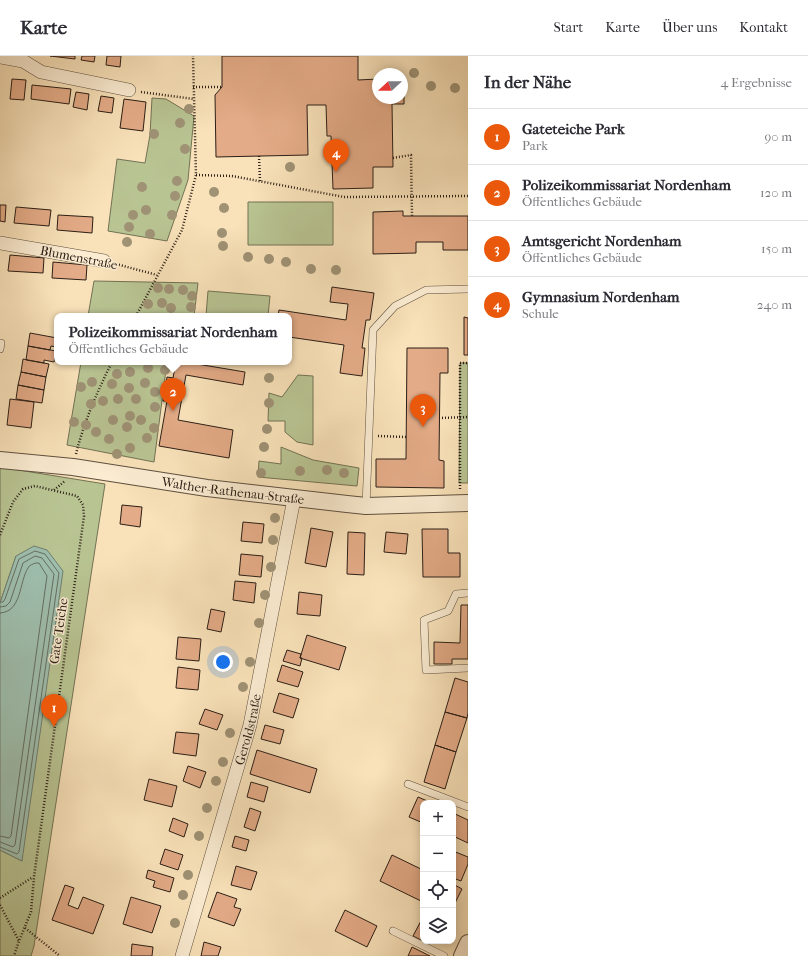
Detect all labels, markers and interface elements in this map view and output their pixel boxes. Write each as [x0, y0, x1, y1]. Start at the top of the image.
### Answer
text: Karte [20, 17, 67, 39]
text: Start [554, 19, 583, 36]
text: Karte [605, 19, 640, 36]
text: Über uns [662, 19, 717, 36]
text: Kontakt [739, 19, 788, 36]
north arrow [372, 68, 408, 104]
text: In der Nähe [484, 72, 571, 92]
text: 4 Ergebnisse [721, 75, 792, 90]
text: Gateteiche Park [522, 120, 625, 138]
text: 1 [495, 129, 499, 144]
text: 90 m [764, 129, 792, 144]
text: Park [522, 138, 548, 153]
pin: 4 [323, 139, 349, 172]
text: Polizeikommissariat Nordenham [522, 176, 731, 194]
text: 2 [494, 185, 500, 200]
text: 120 m [760, 185, 792, 200]
text: Öffentliches Gebäude [522, 194, 642, 209]
text: Amtsgericht Nordenham [522, 232, 681, 250]
text: 3 [494, 241, 500, 256]
text: 150 m [761, 241, 792, 256]
street label: Blumenstraße [39, 243, 119, 272]
text: Öffentliches Gebäude [522, 250, 642, 265]
text: Gymnasium Nordenham [522, 288, 680, 306]
text: 4 [493, 297, 501, 312]
text: 240 m [757, 297, 792, 312]
text: Schule [522, 306, 559, 321]
popup [54, 313, 292, 365]
text: Polizeikommissariat Nordenham [69, 323, 277, 341]
text: Öffentliches Gebäude [69, 341, 189, 356]
pin: 2 [160, 378, 186, 411]
pin: 3 [410, 394, 436, 427]
street label: Walther-Rathenau-Straße [160, 474, 305, 507]
street label: Gate Teiche [46, 597, 71, 665]
your location [213, 652, 233, 672]
street label: Geroldstraße [232, 692, 264, 767]
pin: 1 [41, 694, 67, 727]
map controls [420, 800, 456, 944]
button: + [420, 800, 456, 836]
button: − [420, 836, 456, 872]
button: locate [420, 872, 456, 908]
button: layers [420, 908, 456, 944]

